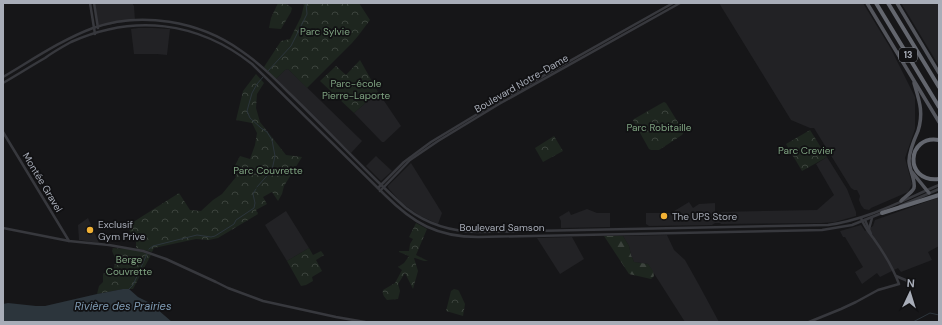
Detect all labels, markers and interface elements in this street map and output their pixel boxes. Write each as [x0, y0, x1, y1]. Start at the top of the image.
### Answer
park label: Parc Sylvie [300, 25, 350, 38]
road number: 13 [899, 48, 917, 62]
street label: Boulevard Notre-Dame [472, 51, 571, 116]
park label: Parc-école Pierre-Laporte [322, 77, 390, 102]
park label: Parc Robitaille [626, 121, 692, 134]
park label: Parc Crevier [778, 144, 834, 157]
street label: Montée Gravel [20, 150, 65, 214]
park label: Parc Couvrette [233, 164, 303, 177]
place label: The UPS Store [672, 210, 738, 223]
marker: The UPS Store [659, 211, 669, 221]
place label: Exclusif Gym Prive [98, 218, 146, 243]
street label: Boulevard Samson [459, 221, 545, 234]
marker: Exclusif Gym Prive [85, 225, 95, 235]
park label: Berge Couvrette [106, 253, 153, 278]
north arrow [890, 273, 930, 313]
text: N [906, 276, 915, 290]
water label: Rivière des Prairies [75, 299, 172, 313]

